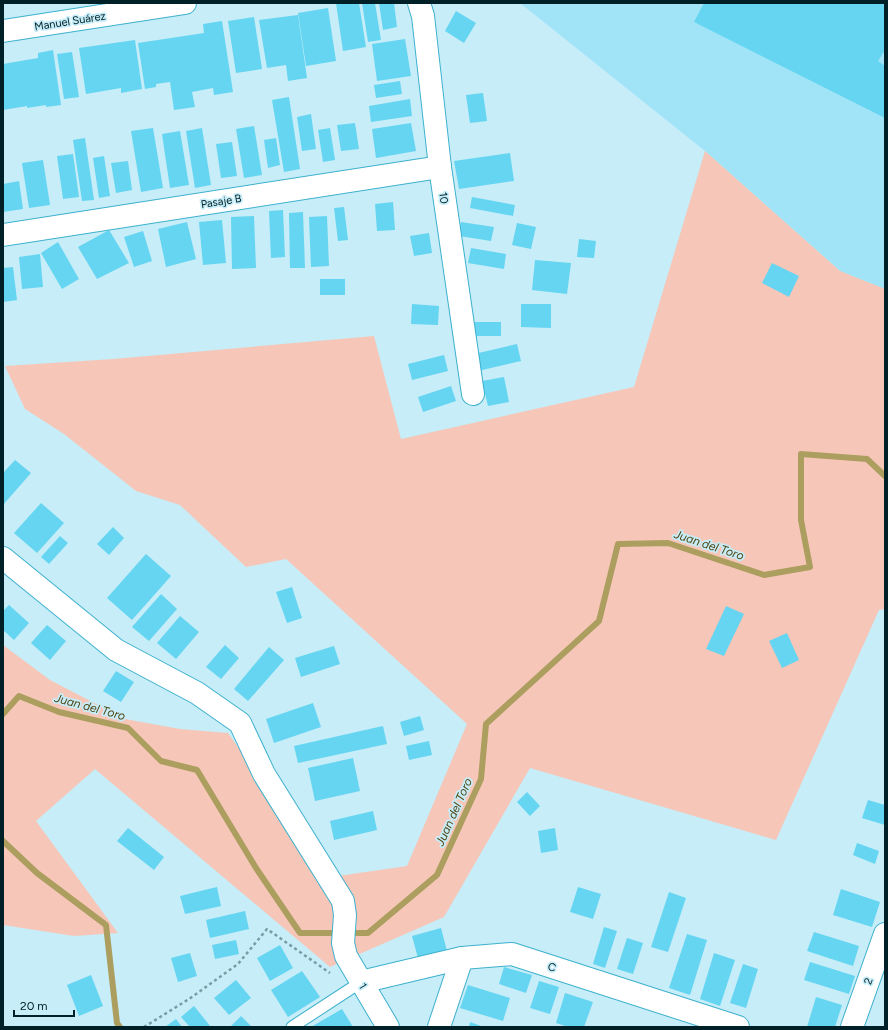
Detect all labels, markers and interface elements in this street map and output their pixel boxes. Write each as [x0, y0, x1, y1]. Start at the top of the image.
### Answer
street label: Manuel Suárez [34, 9, 107, 34]
street label: 10 [436, 191, 451, 205]
street label: Pasaje B [200, 192, 243, 211]
water label: Juan del Toro [671, 527, 746, 563]
water label: Juan del Toro [52, 691, 127, 723]
water label: Juan del Toro [432, 776, 475, 849]
street label: C [546, 960, 558, 975]
street label: 2 [861, 976, 876, 986]
street label: 1 [356, 981, 369, 992]
scale bar [14, 992, 74, 1018]
text: 20 m [20, 999, 48, 1013]

